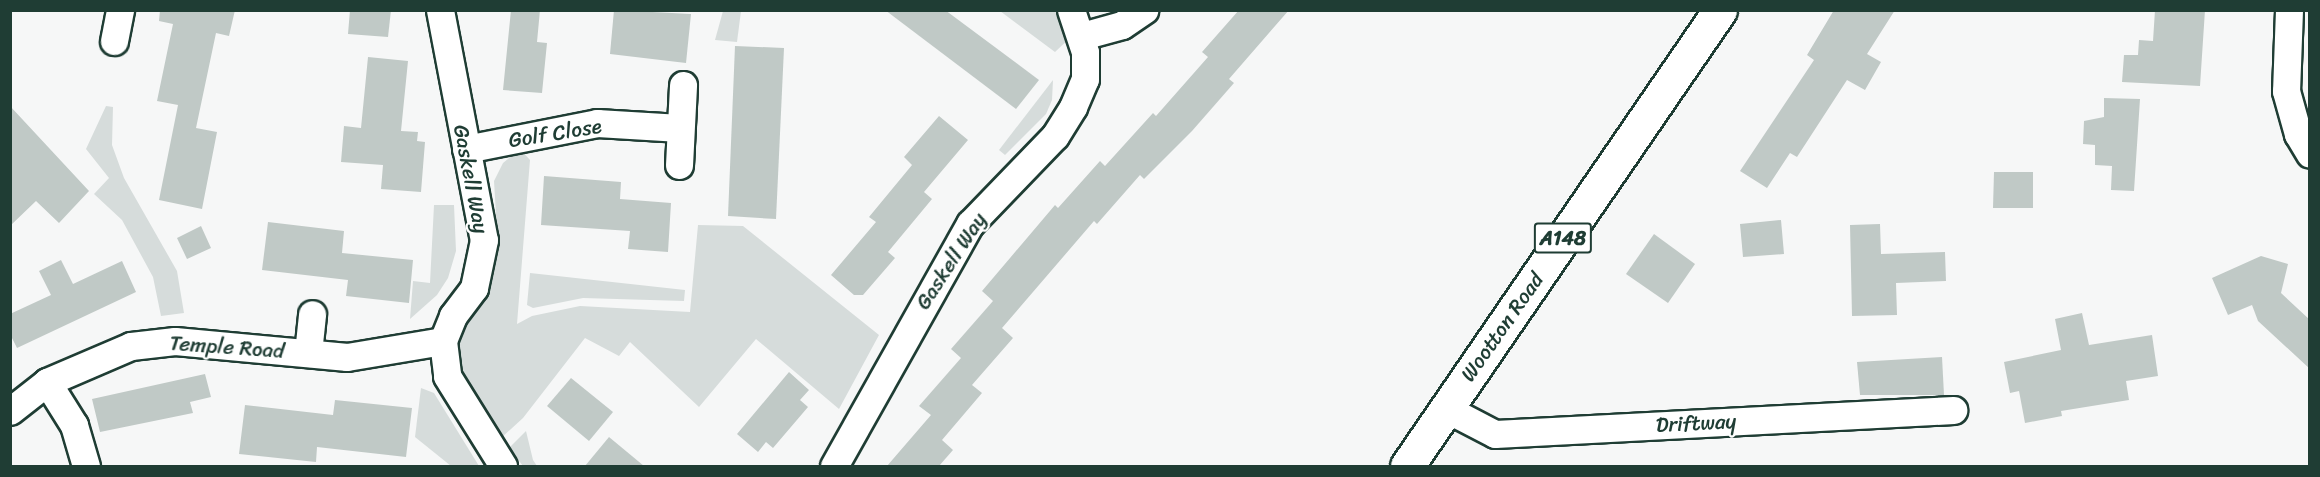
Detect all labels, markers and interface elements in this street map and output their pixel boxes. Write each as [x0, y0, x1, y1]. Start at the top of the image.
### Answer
street label: Golf Close [506, 113, 604, 153]
street label: Gaskell Way [448, 122, 494, 236]
street label: Gaskell Way [910, 208, 992, 314]
road number: A148 [1533, 221, 1593, 255]
street label: Wootton Road [1455, 268, 1549, 386]
street label: Temple Road [169, 330, 285, 364]
street label: Driftway [1655, 408, 1737, 438]

